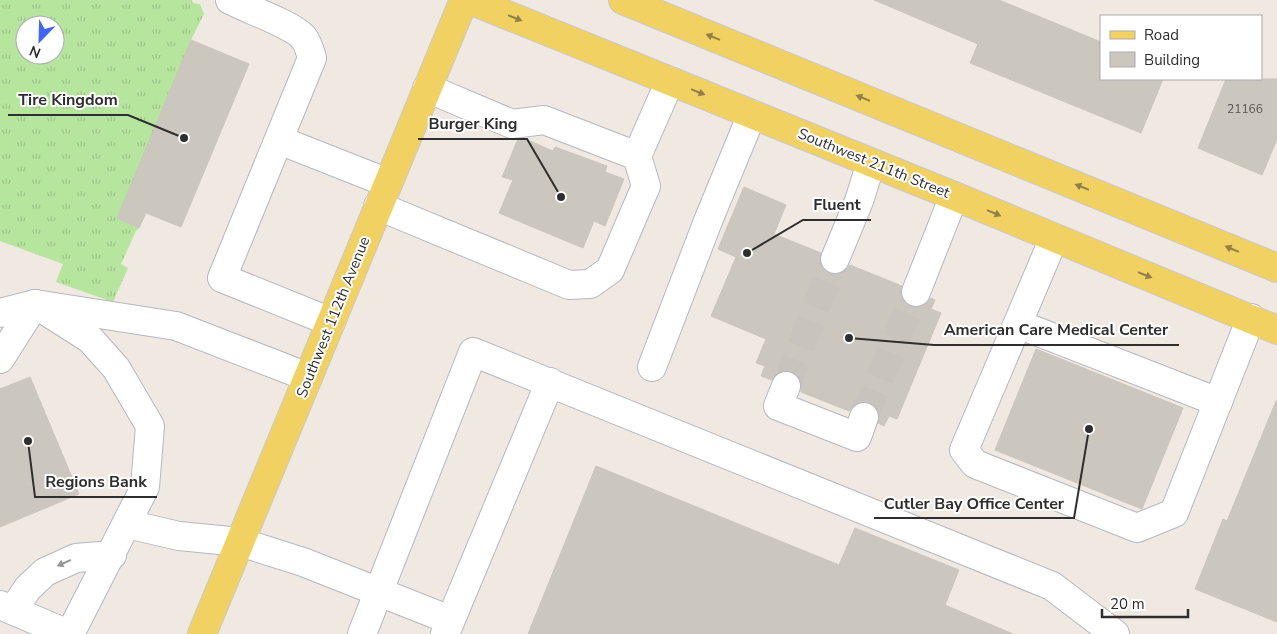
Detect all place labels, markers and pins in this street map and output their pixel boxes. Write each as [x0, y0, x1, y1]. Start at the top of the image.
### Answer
callout: Tire Kingdom [8, 84, 128, 115]
callout: Burger King [418, 108, 527, 139]
callout: Fluent [803, 189, 871, 220]
callout: American Care Medical Center [934, 314, 1179, 345]
callout: Regions Bank [35, 466, 157, 497]
callout: Cutler Bay Office Center [874, 487, 1074, 518]

